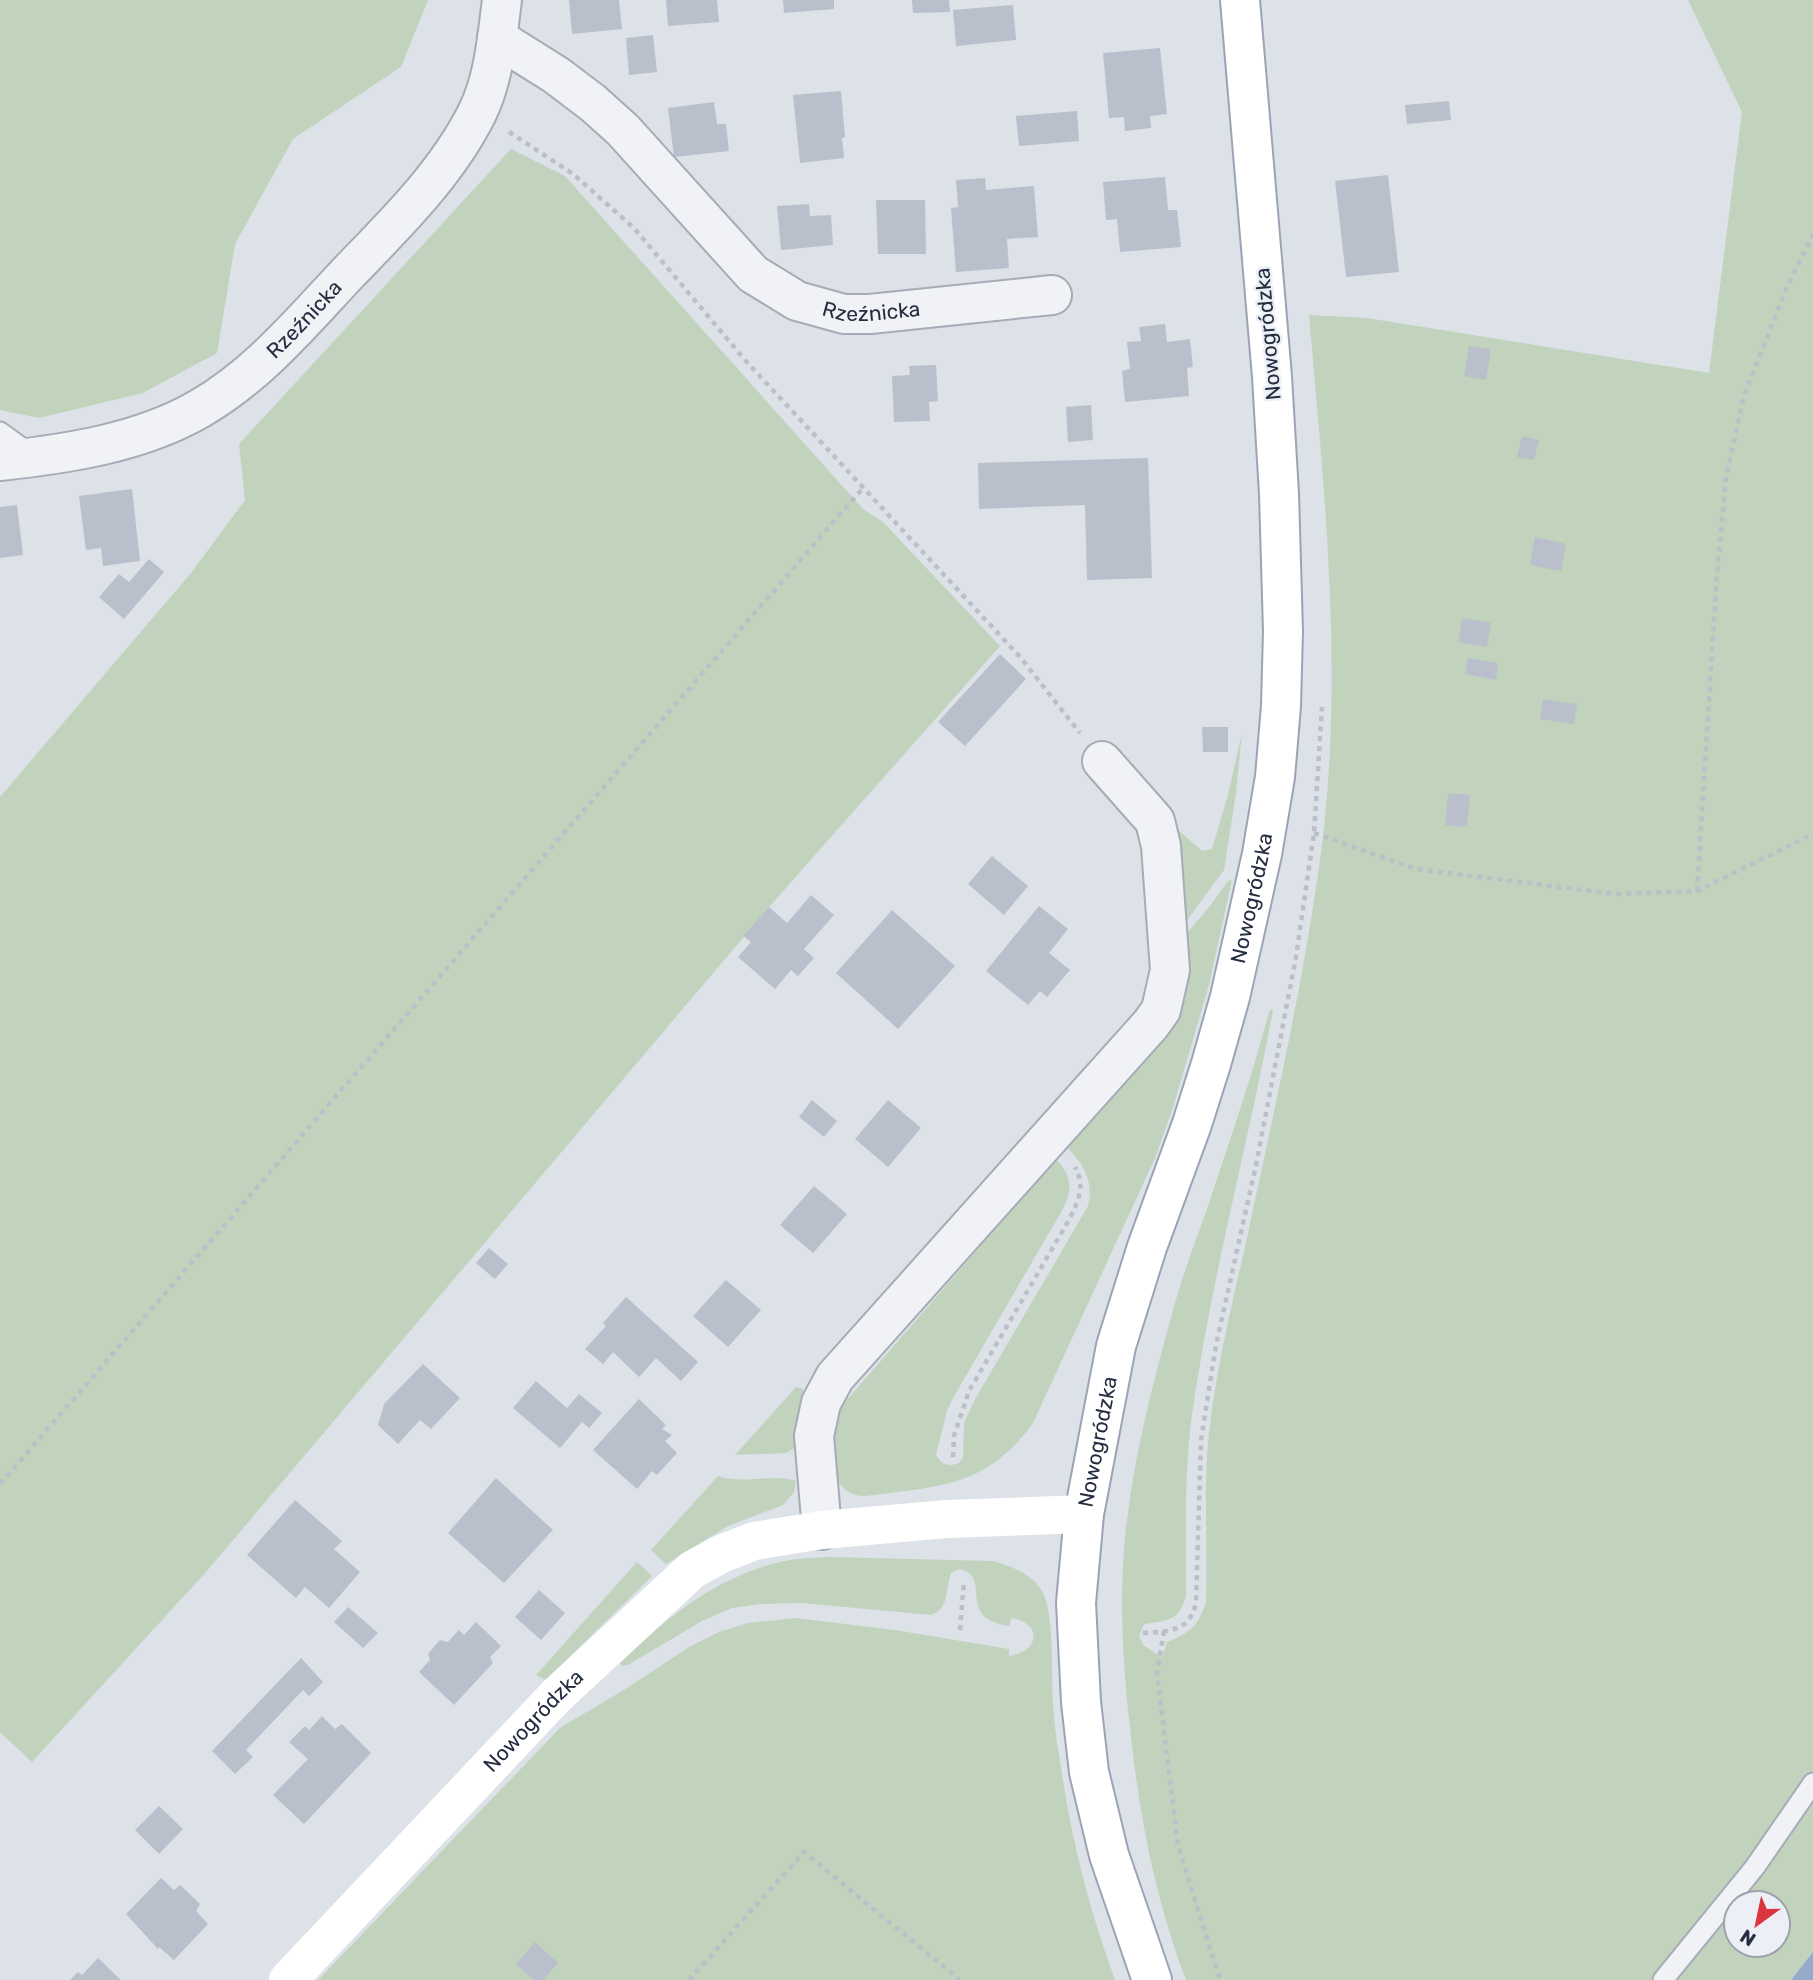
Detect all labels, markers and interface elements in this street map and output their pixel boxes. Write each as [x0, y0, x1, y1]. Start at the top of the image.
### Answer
street label: Nowogródzka [1249, 267, 1286, 401]
street label: Rzeźnicka [261, 275, 347, 363]
street label: Rzeźnicka [820, 296, 921, 326]
street label: Nowogródzka [1225, 831, 1277, 966]
street label: Nowogródzka [1073, 1374, 1122, 1509]
street label: Nowogródzka [478, 1664, 588, 1777]
north arrow [1722, 1889, 1792, 1959]
text: N [1736, 1924, 1760, 1951]

